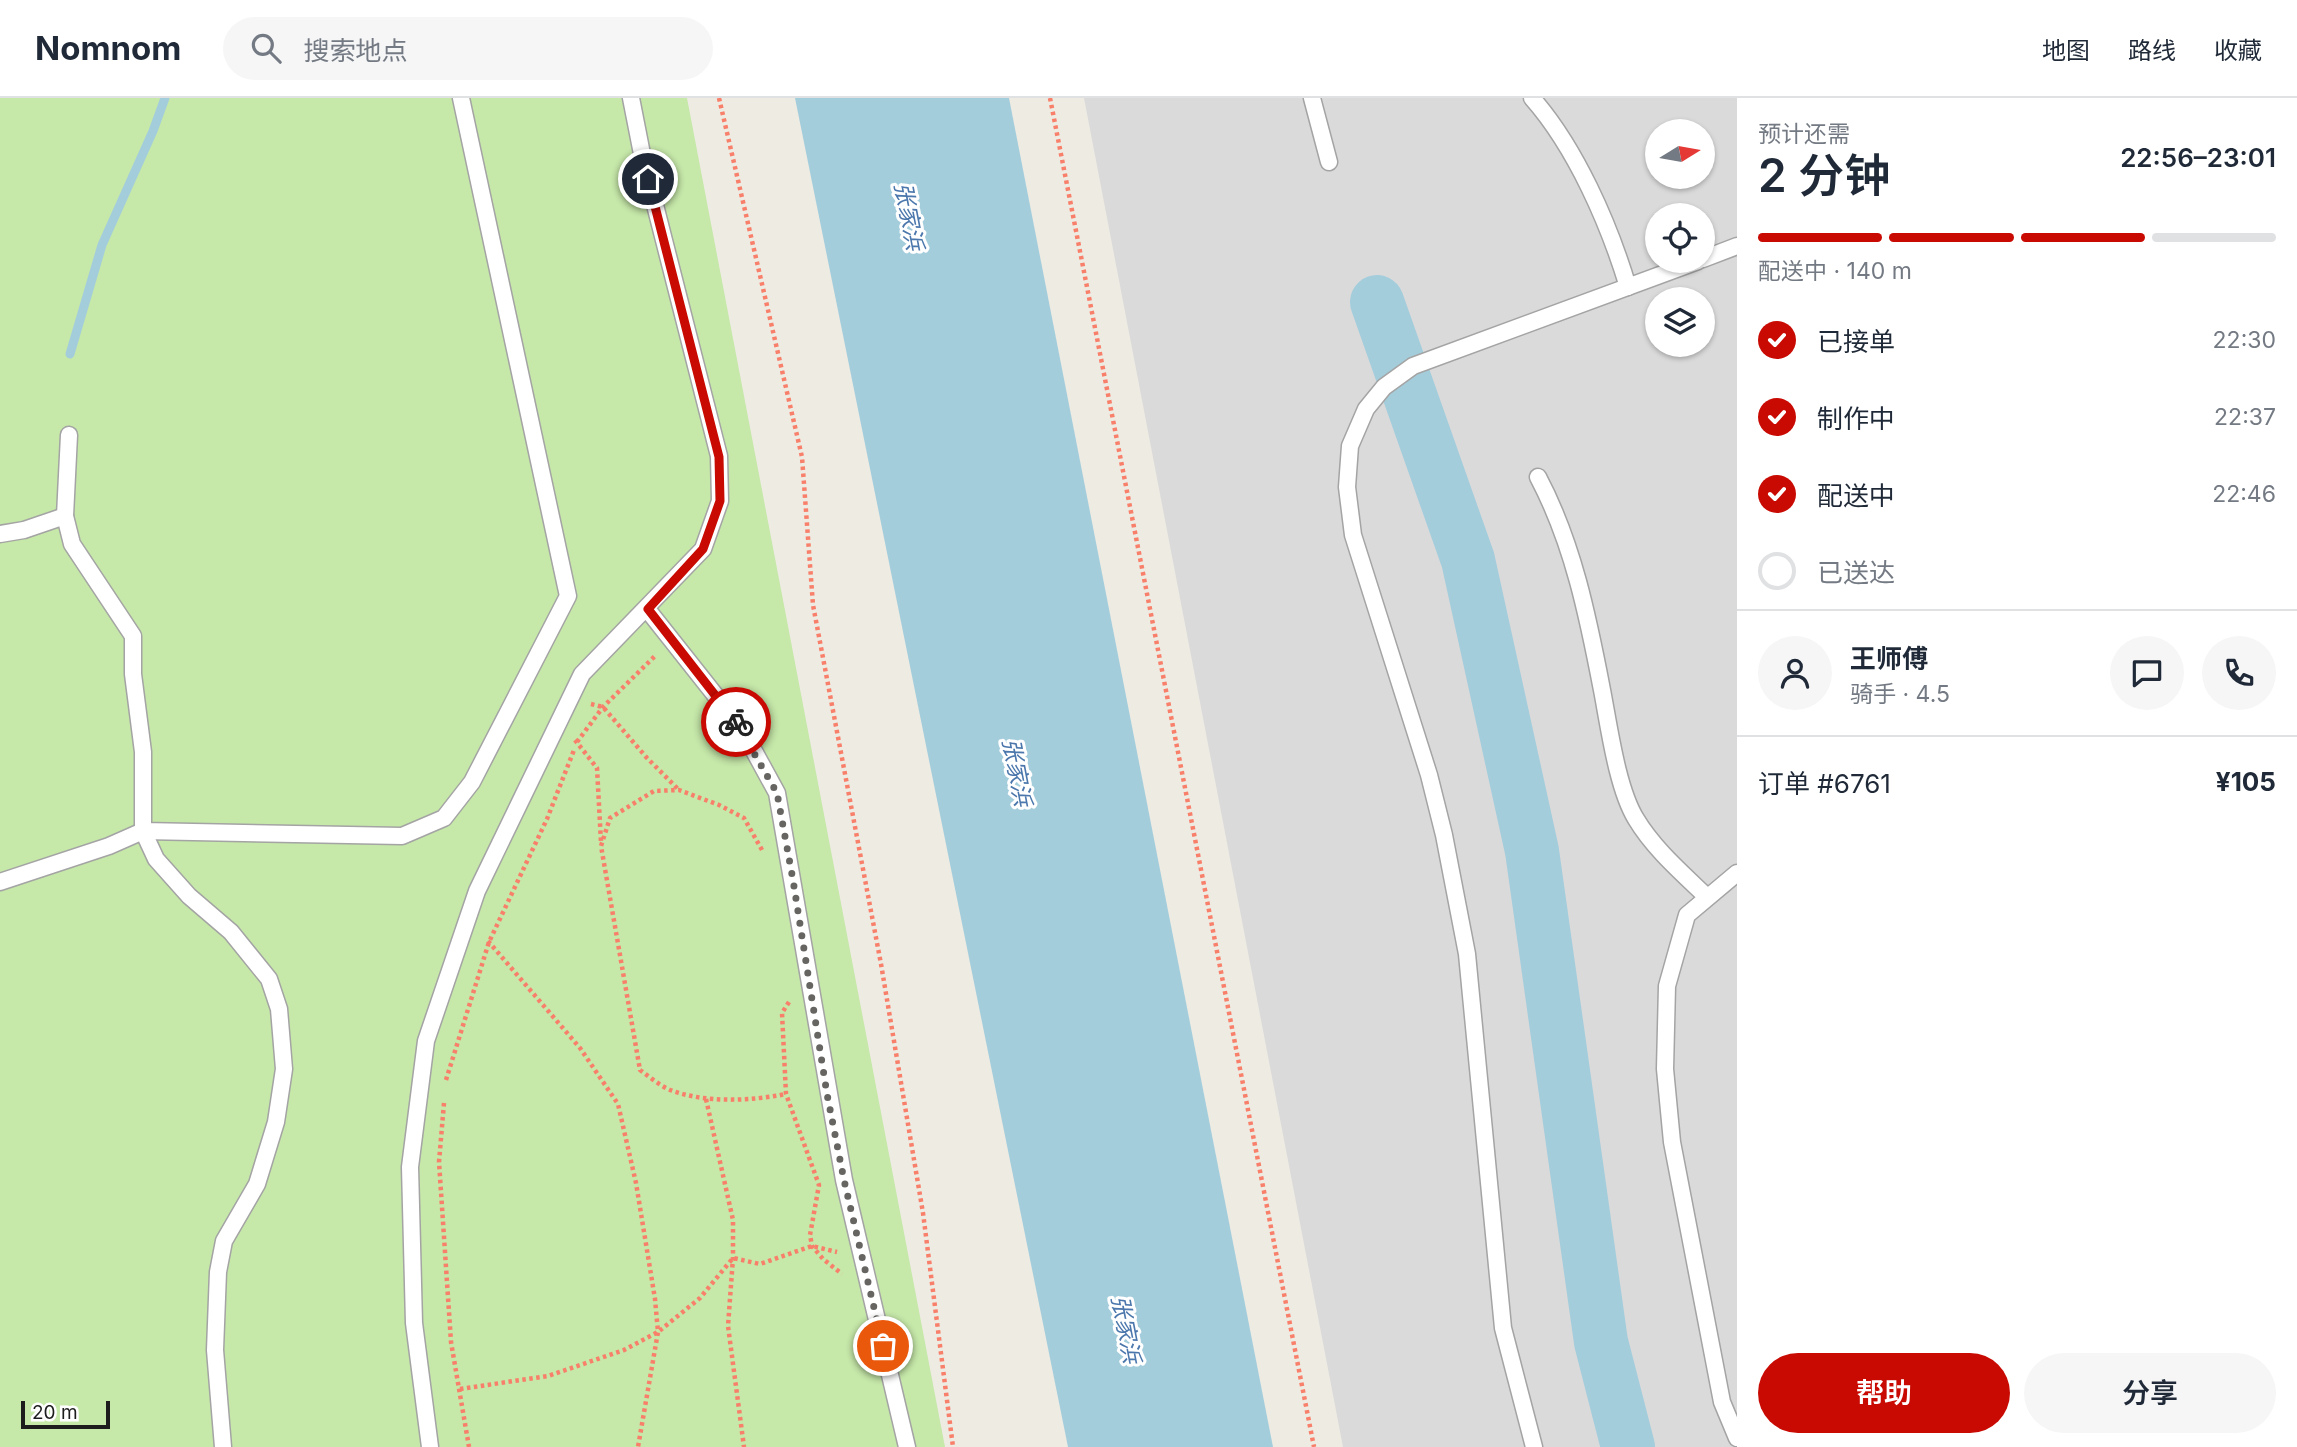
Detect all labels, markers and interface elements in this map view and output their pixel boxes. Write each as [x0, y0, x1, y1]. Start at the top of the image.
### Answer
search box [223, 17, 713, 80]
text: Nomnom [35, 28, 181, 68]
icon: search [247, 29, 285, 67]
text: 搜索地点 [303, 35, 407, 66]
text: 地图 [2042, 36, 2090, 65]
text: 路线 [2128, 36, 2176, 65]
text: 收藏 [2214, 36, 2262, 65]
north arrow [1645, 119, 1715, 189]
map controls [1645, 119, 1715, 357]
text: 预计还需 [1758, 120, 1850, 148]
text: 22:56–23:01 [2120, 142, 2276, 173]
text: 2 分钟 [1758, 147, 1890, 203]
pin [618, 149, 678, 209]
icon: home [629, 160, 667, 198]
water label: 张家浜 [889, 179, 930, 255]
button: locate [1645, 203, 1715, 273]
text: 配送中 · 140 m [1758, 257, 1912, 285]
button: layers [1645, 287, 1715, 357]
icon: check [1758, 321, 1796, 359]
text: 已接单 [1817, 326, 1895, 357]
text: 22:30 [2213, 326, 2276, 354]
icon: check [1758, 398, 1796, 436]
text: 制作中 [1817, 403, 1895, 434]
text: 22:37 [2214, 403, 2276, 431]
icon: check [1758, 475, 1796, 513]
text: 配送中 [1817, 480, 1895, 511]
text: 22:46 [2212, 480, 2276, 508]
text: 已送达 [1817, 557, 1895, 588]
button: person [1758, 636, 1832, 710]
button: chat [2110, 636, 2184, 710]
button: phone [2202, 636, 2276, 710]
text: 王师傅 [1850, 643, 1928, 674]
text: 骑手 · 4.5 [1850, 680, 1950, 708]
courier [701, 687, 771, 757]
icon: bike [717, 703, 755, 741]
water label: 张家浜 [997, 735, 1038, 811]
text: ¥105 [2216, 766, 2276, 797]
text: 订单 #6761 [1758, 768, 1891, 799]
water label: 张家浜 [1106, 1292, 1147, 1368]
pin [853, 1316, 913, 1376]
icon: bag [864, 1327, 902, 1365]
button: 帮助 [1758, 1353, 2010, 1433]
button: 分享 [2024, 1353, 2276, 1433]
scale bar [21, 1398, 110, 1430]
text: 20 m [32, 1401, 78, 1424]

